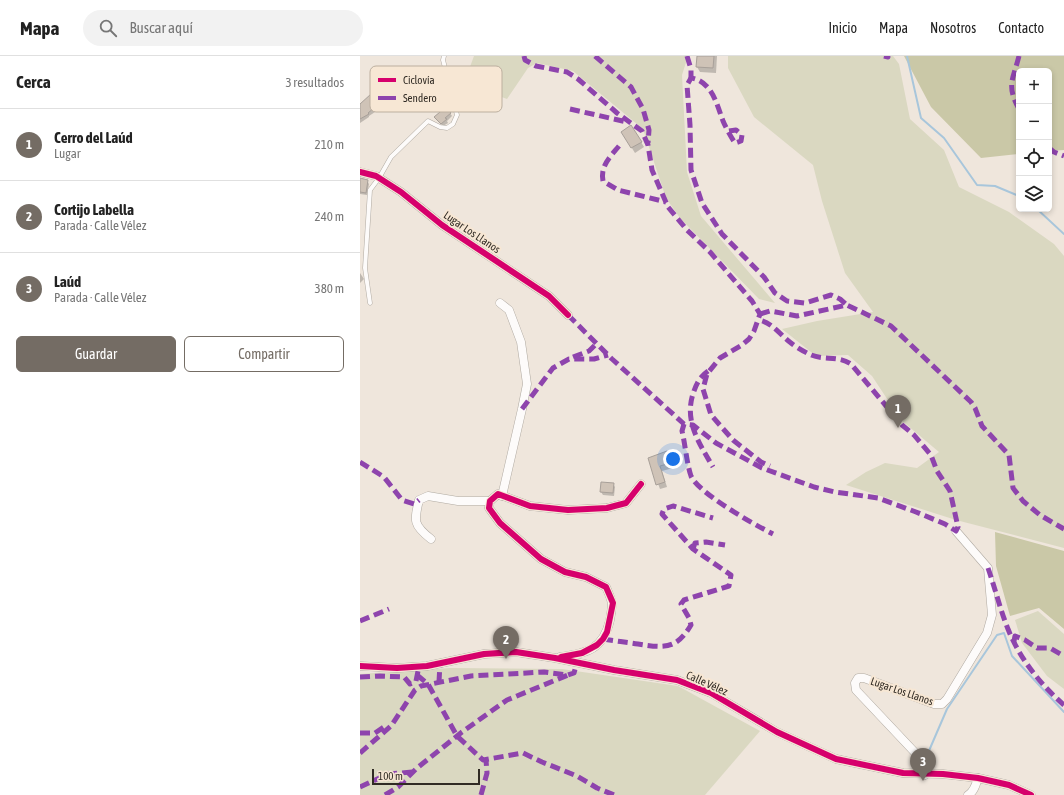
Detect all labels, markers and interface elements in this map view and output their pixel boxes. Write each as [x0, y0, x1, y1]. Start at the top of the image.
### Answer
search box [83, 10, 363, 46]
text: Mapa [20, 17, 59, 39]
icon: search [97, 17, 119, 39]
text: Buscar aquí [129, 19, 193, 36]
text: Inicio [828, 20, 857, 36]
text: Mapa [879, 20, 908, 36]
text: Nosotros [930, 20, 976, 36]
text: Contacto [998, 20, 1044, 36]
legend [370, 66, 502, 112]
map controls [1016, 68, 1052, 212]
button: + [1016, 68, 1052, 104]
text: Cerca [16, 72, 51, 92]
text: Ciclovía [403, 74, 435, 86]
text: 3 resultados [285, 75, 344, 90]
text: Sendero [403, 92, 437, 104]
button: − [1016, 104, 1052, 140]
text: Cerro del Laúd [54, 129, 133, 146]
text: 1 [26, 137, 32, 152]
text: 210 m [315, 137, 344, 152]
button: locate [1016, 140, 1052, 176]
text: Lugar [54, 146, 81, 161]
button: layers [1016, 176, 1052, 212]
text: Cortijo Labella [54, 201, 134, 218]
text: 2 [26, 209, 32, 224]
text: 240 m [315, 209, 344, 224]
street label: Lugar Los Llanos [442, 209, 503, 255]
text: Parada · Calle Vélez [54, 218, 146, 233]
text: Laúd [54, 273, 81, 290]
text: 3 [26, 281, 32, 296]
text: 380 m [315, 281, 344, 296]
text: Parada · Calle Vélez [54, 290, 146, 305]
button: Guardar [16, 336, 176, 372]
button: Compartir [184, 336, 344, 372]
pin: 1 [885, 395, 911, 428]
your location [663, 449, 683, 469]
pin: 2 [493, 626, 519, 659]
street label: Calle Vélez [684, 669, 730, 697]
street label: Lugar Los Llanos [869, 675, 935, 707]
pin: 3 [910, 748, 936, 781]
scale bar [372, 767, 480, 786]
text: 100 m [378, 770, 403, 782]

